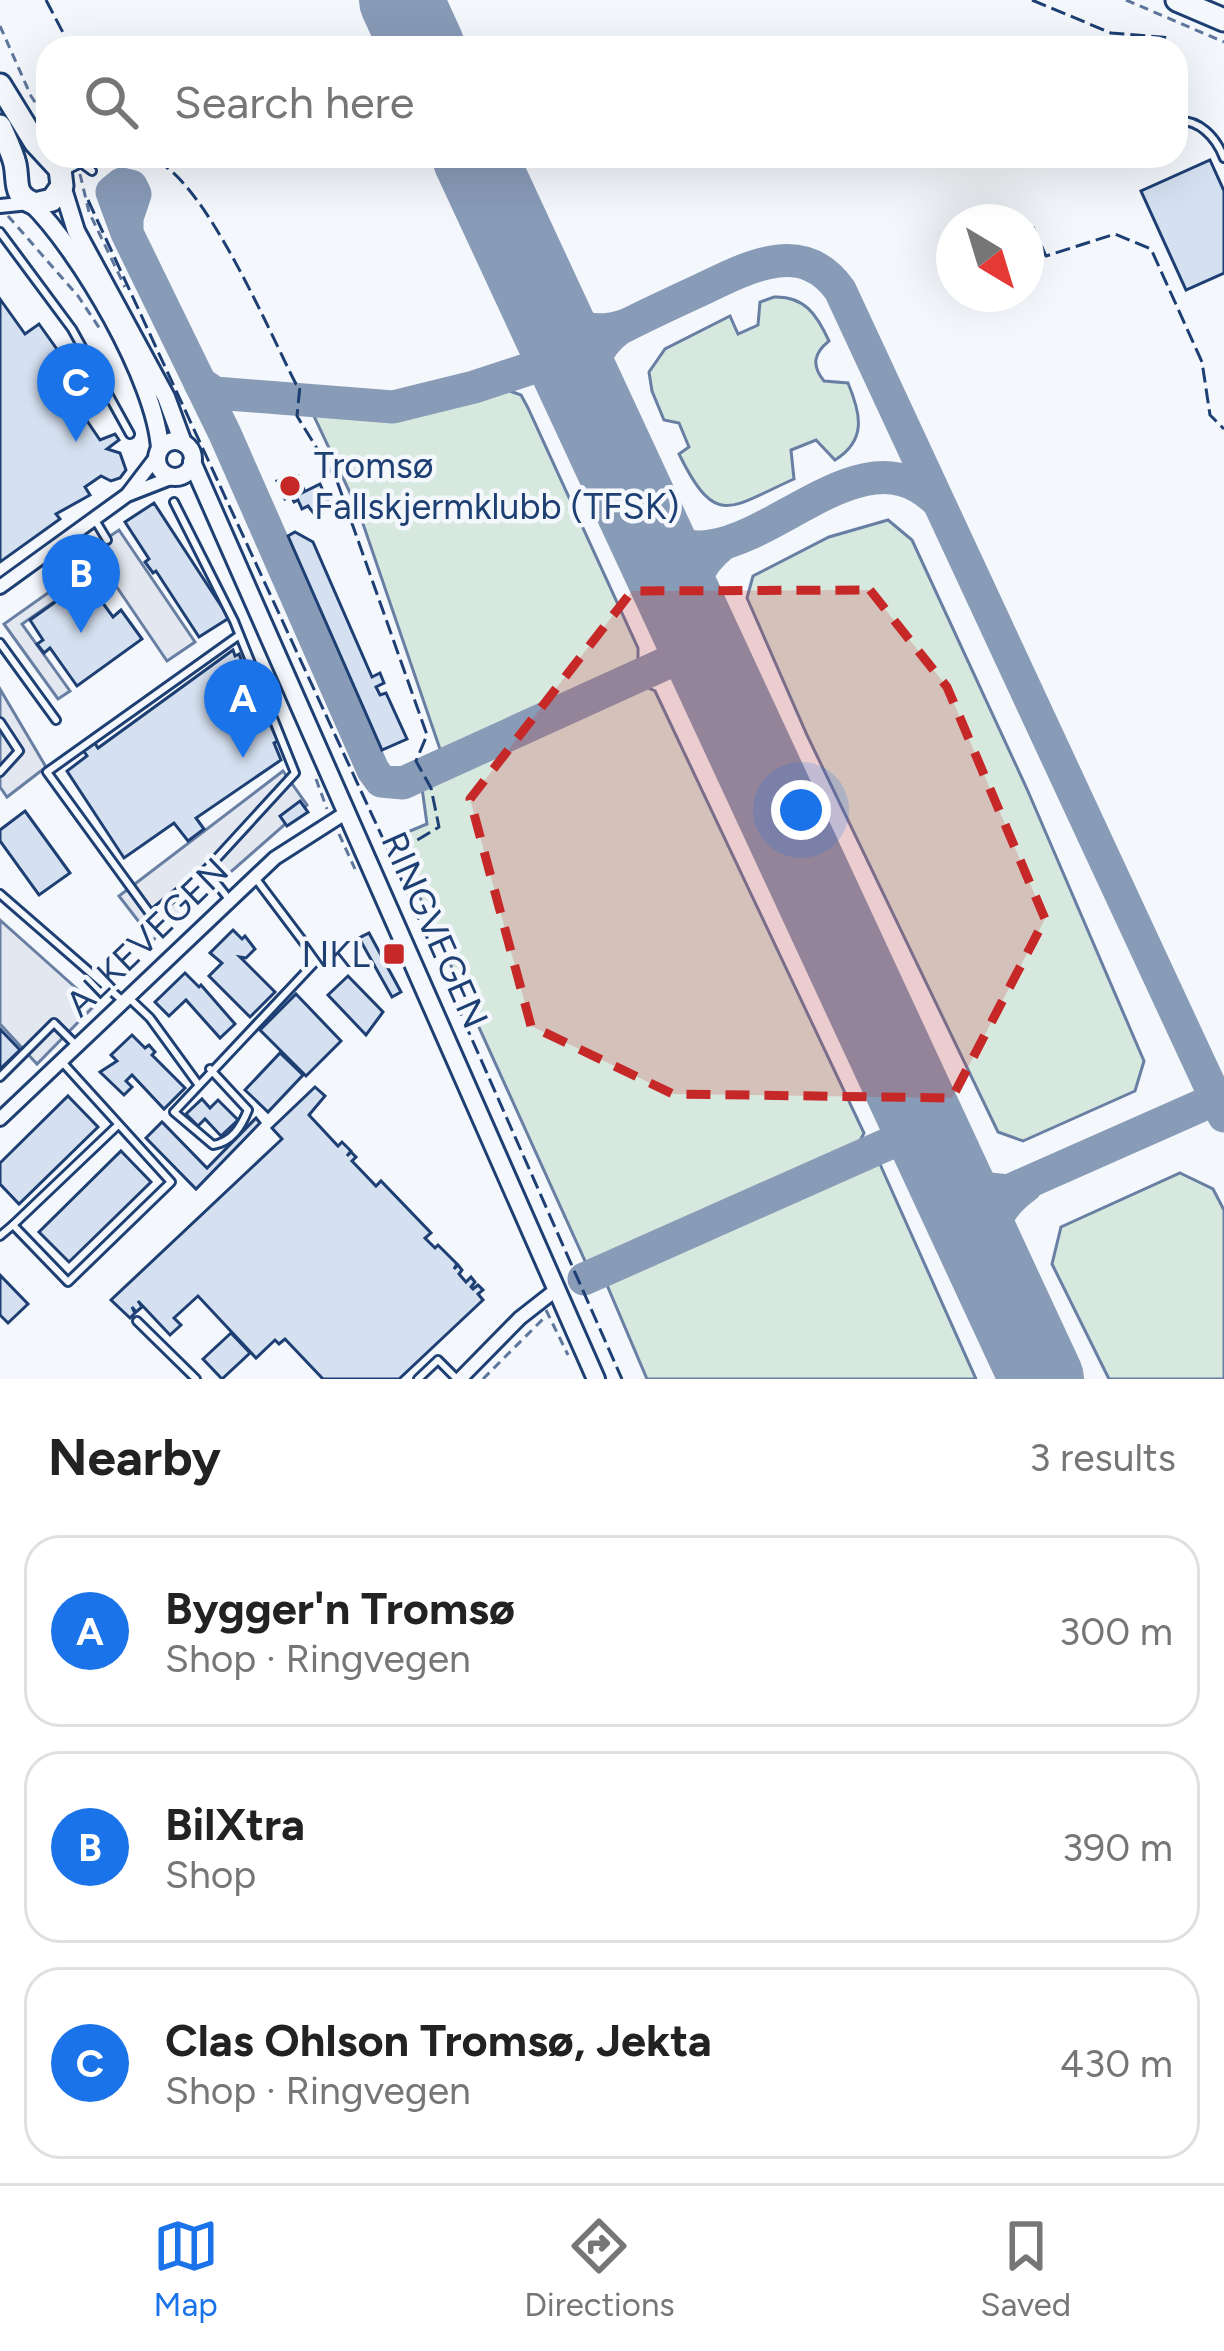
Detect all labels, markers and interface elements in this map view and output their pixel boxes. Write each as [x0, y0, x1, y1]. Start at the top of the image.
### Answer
search box [36, 36, 1188, 168]
icon: search [78, 69, 144, 135]
text: Search here [174, 75, 414, 129]
north arrow [936, 204, 1044, 312]
pin: C [37, 343, 115, 442]
place label: Tromsø Fallskjermklubb (TFSK) [314, 444, 679, 528]
marker: Tromsø Fallskjermklubb (TFSK) [277, 473, 303, 499]
pin: B [42, 534, 120, 633]
pin: A [204, 659, 282, 758]
your location [771, 780, 831, 840]
street label: RINGVEGEN [373, 825, 497, 1035]
street label: ALKEVEGEN [57, 849, 237, 1025]
place label: NKL [301, 933, 370, 976]
marker: NKL [381, 941, 407, 967]
text: Nearby [48, 1427, 221, 1488]
text: 3 results [1029, 1434, 1176, 1481]
text: Bygger'n Tromsø [165, 1581, 515, 1635]
text: A [76, 1608, 104, 1655]
text: 300 m [1059, 1608, 1173, 1655]
text: Shop · Ringvegen [165, 1635, 471, 1682]
text: BilXtra [165, 1797, 305, 1851]
text: B [78, 1824, 102, 1871]
text: 390 m [1062, 1824, 1173, 1871]
text: Shop [165, 1851, 256, 1898]
text: Clas Ohlson Tromsø, Jekta [165, 2013, 712, 2067]
text: C [76, 2040, 104, 2087]
text: 430 m [1060, 2040, 1173, 2087]
text: Shop · Ringvegen [165, 2067, 471, 2114]
tab: Map [153, 2213, 219, 2324]
tab: Directions [524, 2213, 675, 2324]
tab: Saved [980, 2213, 1071, 2324]

